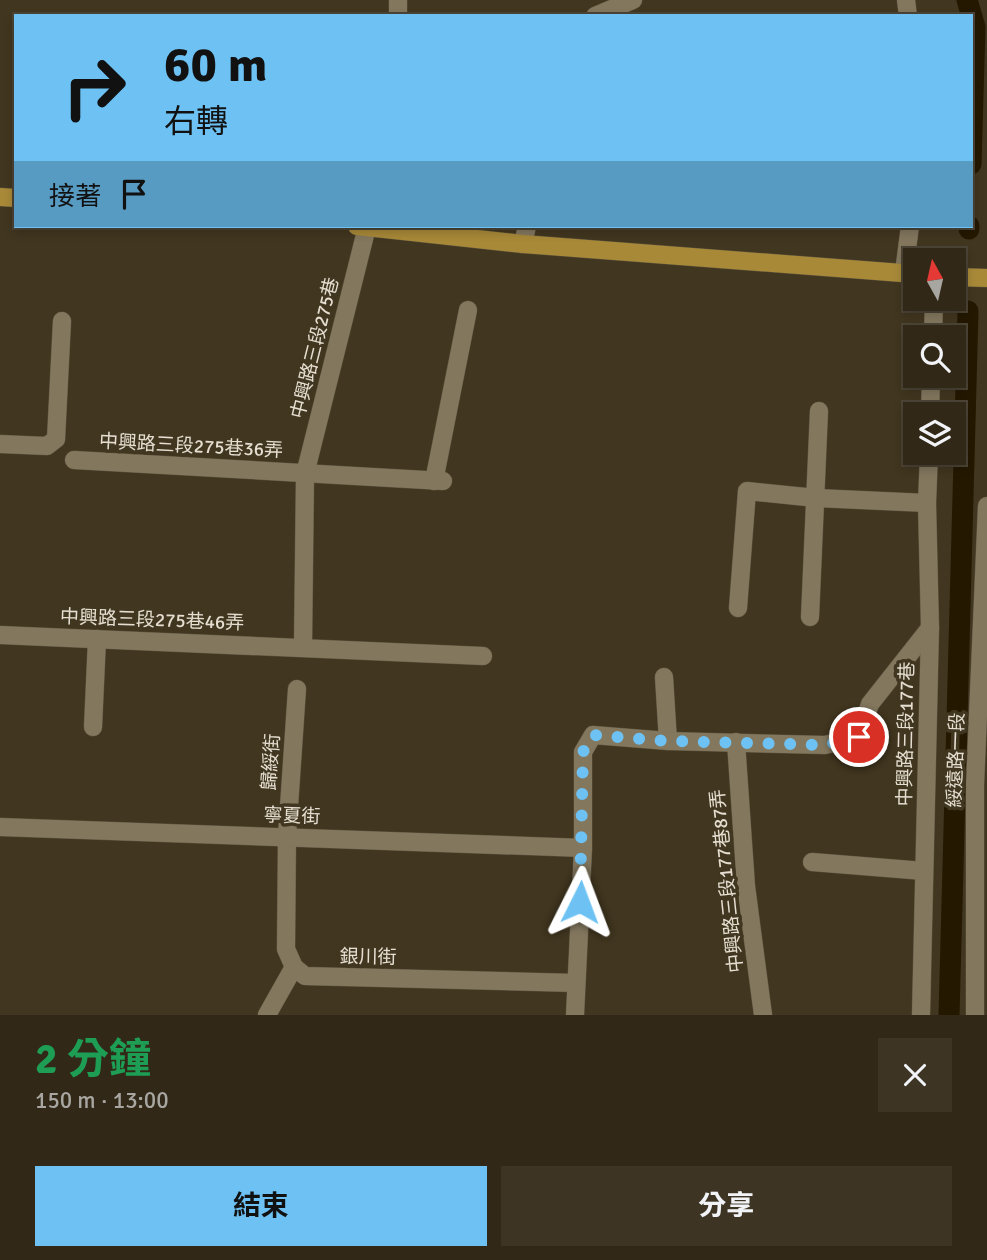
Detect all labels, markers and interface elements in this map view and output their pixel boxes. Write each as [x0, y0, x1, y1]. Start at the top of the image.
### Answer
text: 60 m [164, 35, 267, 95]
icon: right [49, 42, 140, 133]
text: 右轉 [164, 102, 228, 141]
icon: arrive [115, 175, 153, 213]
text: 接著 [49, 181, 101, 213]
north arrow [903, 248, 966, 312]
map controls [903, 248, 966, 465]
street label: 中興路三段275巷 [286, 275, 344, 421]
button: search [903, 325, 966, 388]
button: layers [903, 402, 966, 465]
street label: 中興路三段275巷36弄 [98, 429, 284, 463]
street label: 中興路三段275巷46弄 [59, 605, 245, 635]
street label: 中興路三段177巷 [893, 661, 919, 807]
pin [829, 707, 889, 767]
street label: 綏遠路一段 [942, 712, 970, 808]
icon: arrive [840, 718, 878, 756]
street label: 歸綏街 [257, 733, 285, 791]
street label: 中興路三段177巷87弄 [705, 788, 749, 974]
street label: 寧夏街 [263, 803, 321, 829]
position arrow [543, 865, 617, 939]
street label: 銀川街 [339, 945, 397, 969]
text: 2 分鐘 [35, 1034, 151, 1085]
button: close [878, 1038, 952, 1112]
text: 150 m · 13:00 [35, 1086, 169, 1115]
button: 結束 [35, 1166, 487, 1246]
button: 分享 [501, 1166, 952, 1246]

